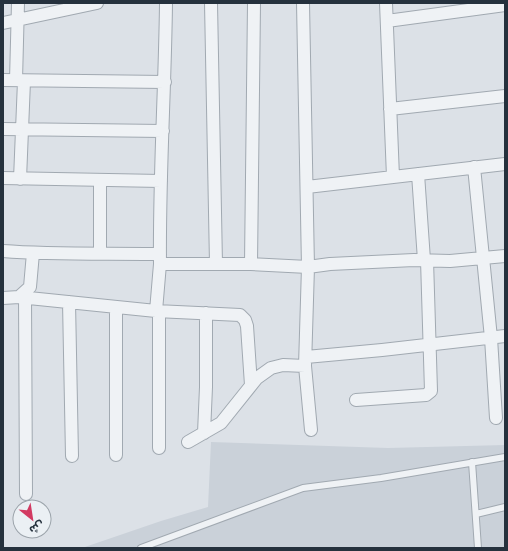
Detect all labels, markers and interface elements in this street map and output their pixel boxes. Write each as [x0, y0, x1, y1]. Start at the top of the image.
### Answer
north arrow [12, 499, 52, 539]
text: ش [27, 518, 47, 537]

